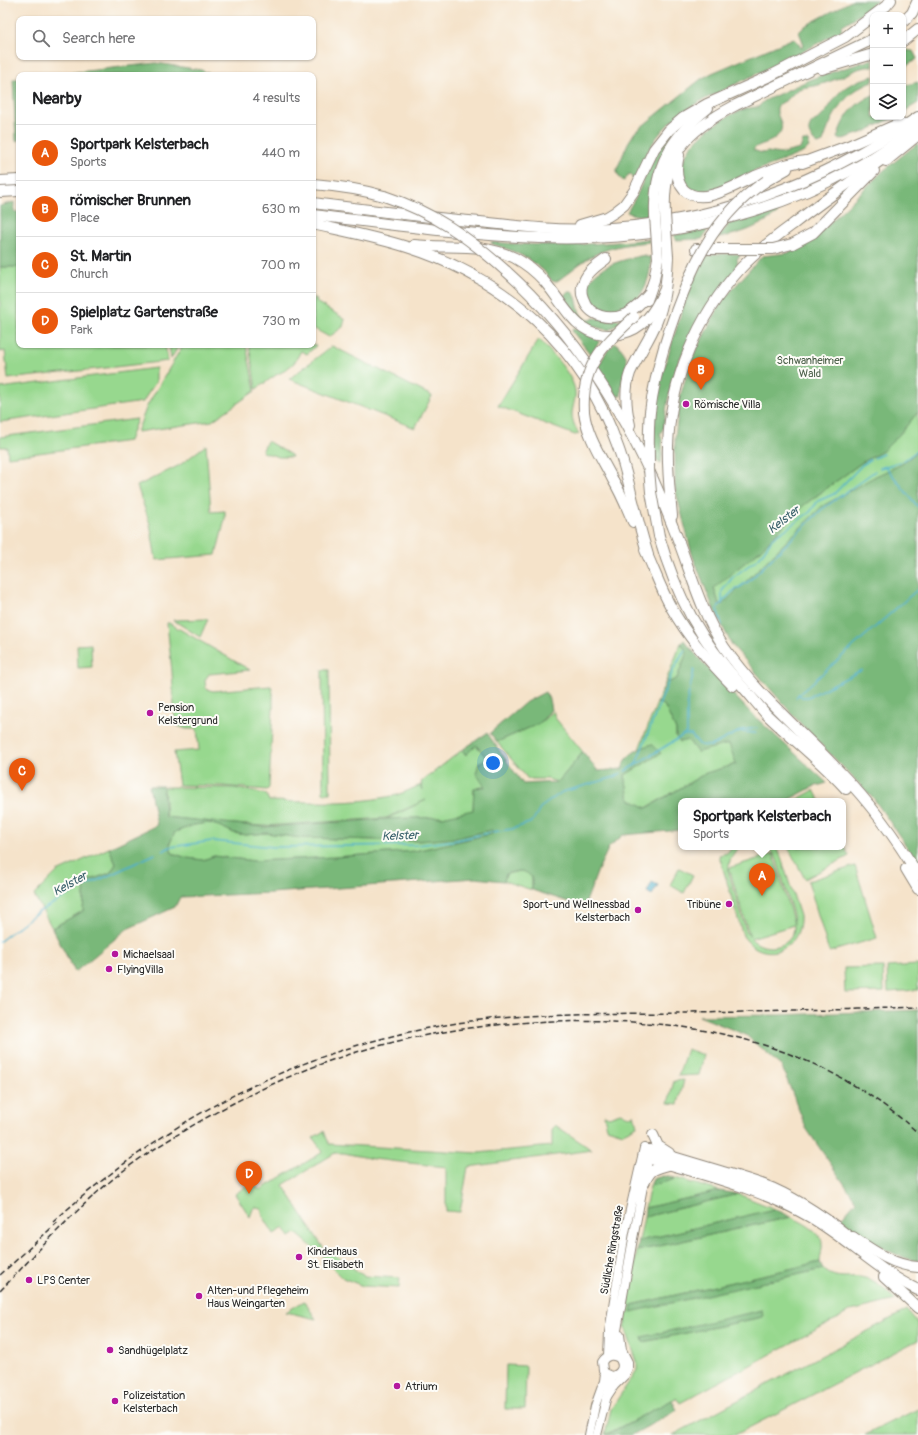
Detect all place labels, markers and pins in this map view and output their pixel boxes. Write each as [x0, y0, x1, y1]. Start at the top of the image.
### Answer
pin: B [688, 357, 714, 390]
place label: Römische Villa [694, 398, 760, 411]
marker: Römische Villa [681, 399, 691, 409]
place label: Pension Kelstergrund [158, 701, 218, 727]
marker: Pension Kelstergrund [145, 708, 155, 718]
pin: C [9, 758, 35, 791]
pin: A [749, 863, 775, 896]
place label: Sport-und Wellnessbad Kelsterbach [522, 898, 630, 924]
place label: Tribüne [687, 898, 722, 911]
marker: Tribüne [724, 899, 734, 909]
marker: Sport-und Wellnessbad Kelsterbach [633, 905, 643, 915]
place label: Michaelsaal [123, 948, 175, 961]
marker: Michaelsaal [110, 949, 120, 959]
place label: FlyingVilla [117, 963, 163, 976]
marker: FlyingVilla [104, 964, 114, 974]
pin: D [236, 1161, 262, 1194]
place label: Kinderhaus St. Elisabeth [307, 1245, 363, 1271]
marker: Kinderhaus St. Elisabeth [294, 1252, 304, 1262]
place label: LPS Center [37, 1274, 90, 1287]
marker: LPS Center [24, 1275, 34, 1285]
place label: Alten-und Pflegeheim Haus Weingarten [207, 1284, 309, 1310]
marker: Alten-und Pflegeheim Haus Weingarten [194, 1291, 204, 1301]
place label: Sandhügelplatz [118, 1344, 188, 1357]
marker: Sandhügelplatz [105, 1345, 115, 1355]
place label: Atrium [405, 1380, 438, 1393]
marker: Atrium [392, 1381, 402, 1391]
place label: Polizeistation Kelsterbach [123, 1389, 185, 1415]
marker: Polizeistation Kelsterbach [110, 1396, 120, 1406]

